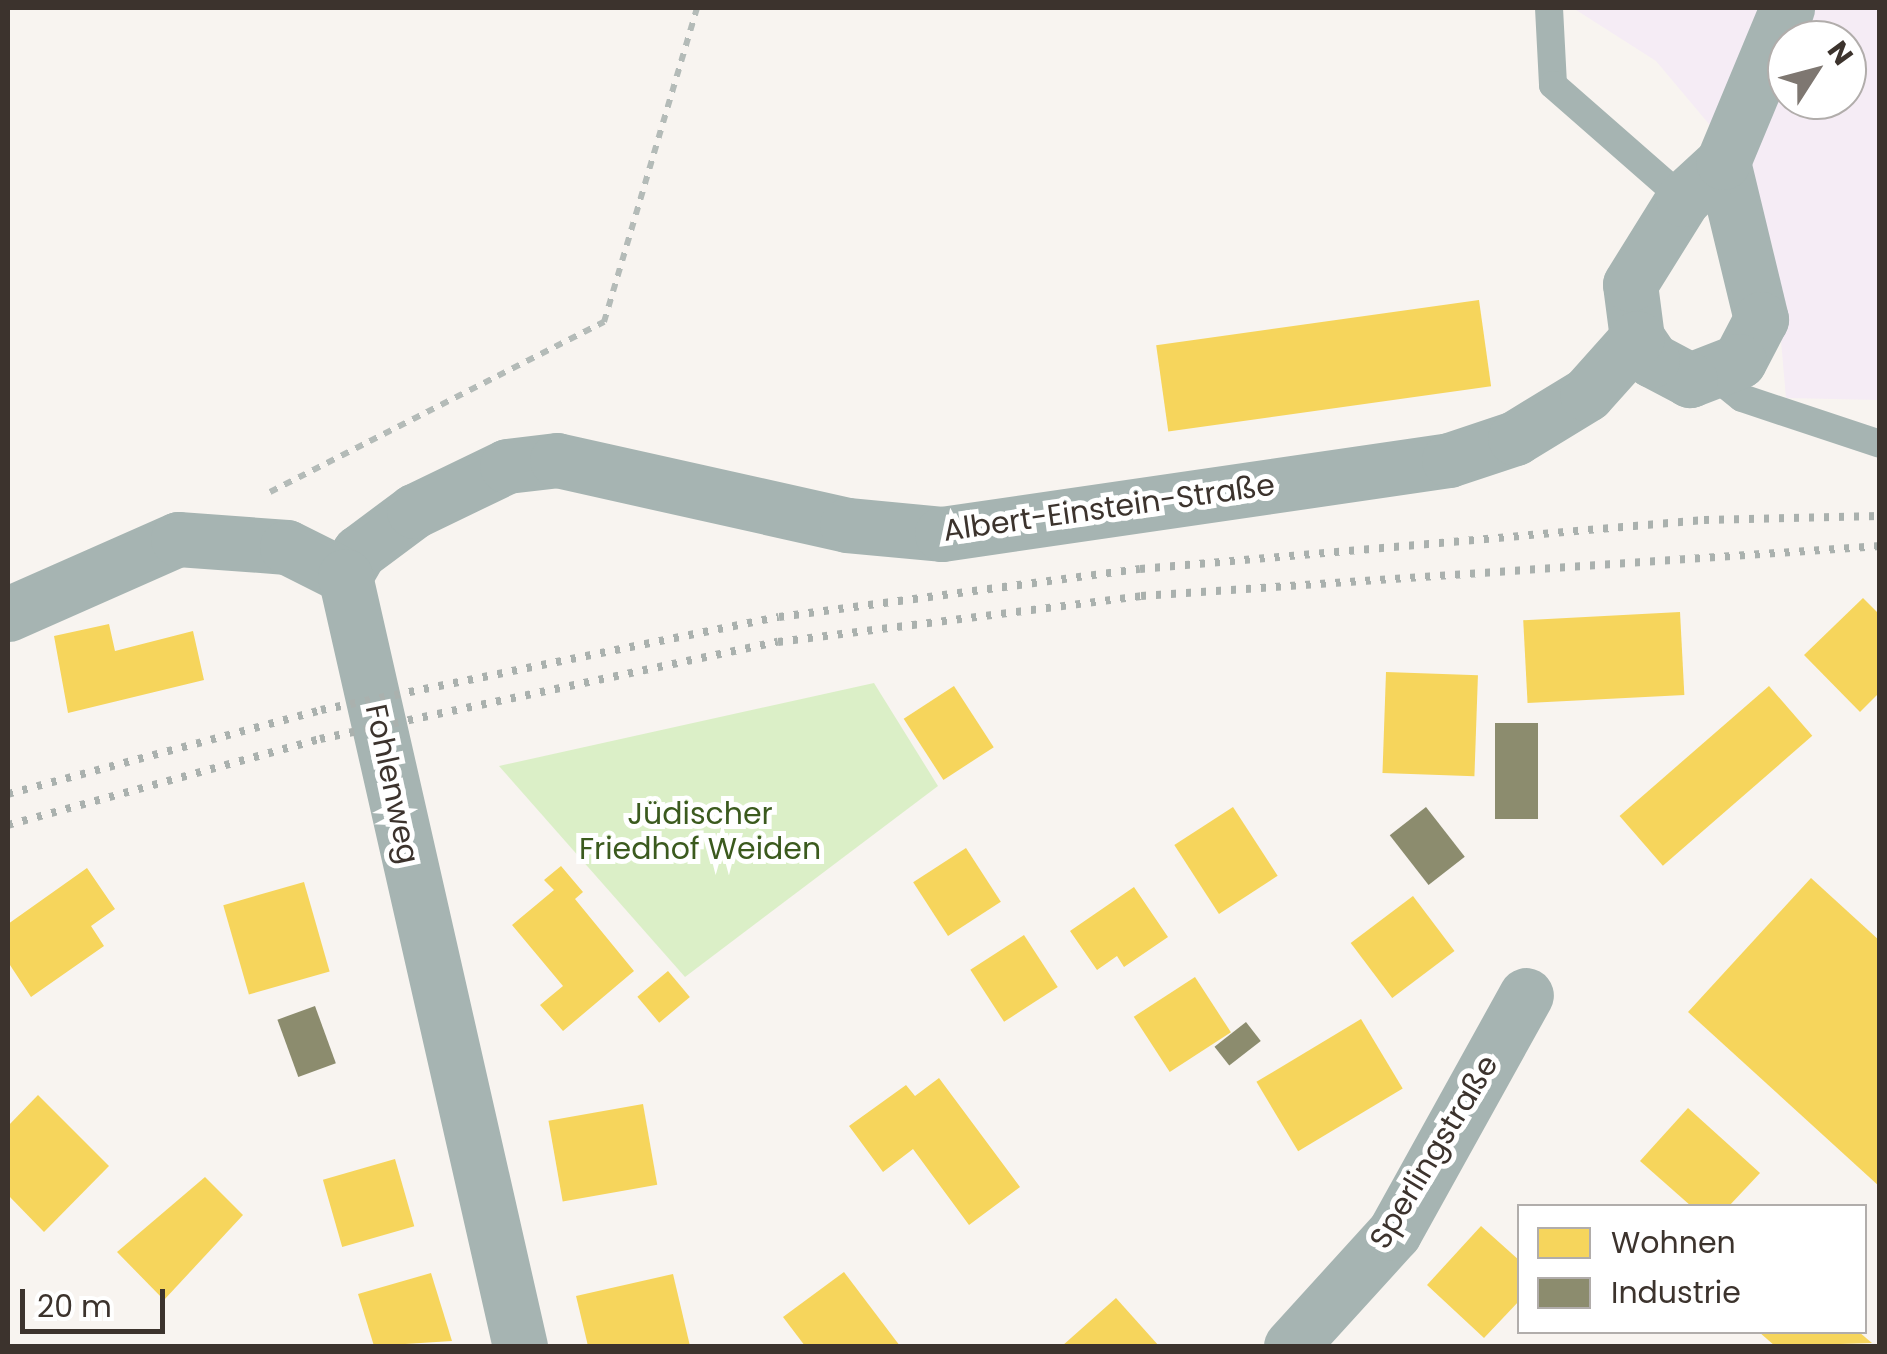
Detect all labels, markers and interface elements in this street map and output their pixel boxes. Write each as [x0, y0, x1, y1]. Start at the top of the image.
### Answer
north arrow [1767, 20, 1867, 120]
text: N [1818, 33, 1862, 73]
street label: Albert-Einstein-Straße [941, 467, 1277, 549]
street label: Fohlenweg [358, 701, 426, 867]
park label: Jüdischer Friedhof Weiden [579, 796, 821, 866]
street label: Sperlingstraße [1362, 1049, 1506, 1255]
legend [1517, 1204, 1867, 1334]
text: Wohnen [1611, 1221, 1736, 1264]
scale bar [25, 1269, 170, 1331]
text: Industrie [1611, 1271, 1741, 1314]
text: 20 m [37, 1285, 112, 1328]

